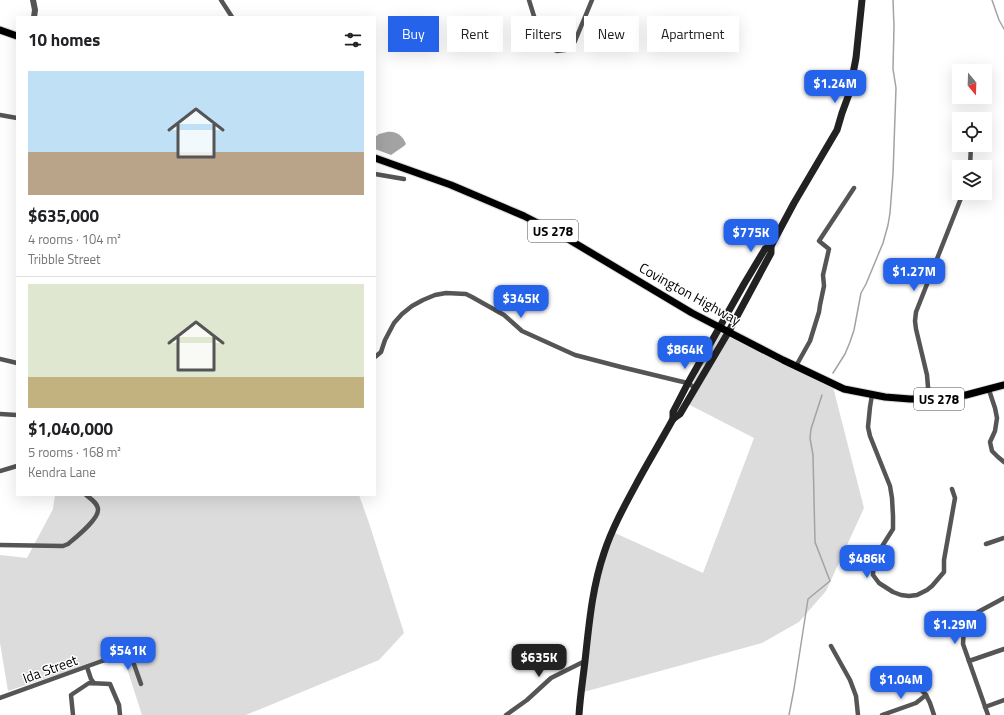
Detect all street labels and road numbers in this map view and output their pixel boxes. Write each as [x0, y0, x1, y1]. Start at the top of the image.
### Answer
road number: US 278 [528, 220, 578, 242]
street label: Covington Highway [635, 257, 745, 330]
road number: US 278 [914, 388, 964, 410]
street label: Ida Street [19, 649, 80, 688]

